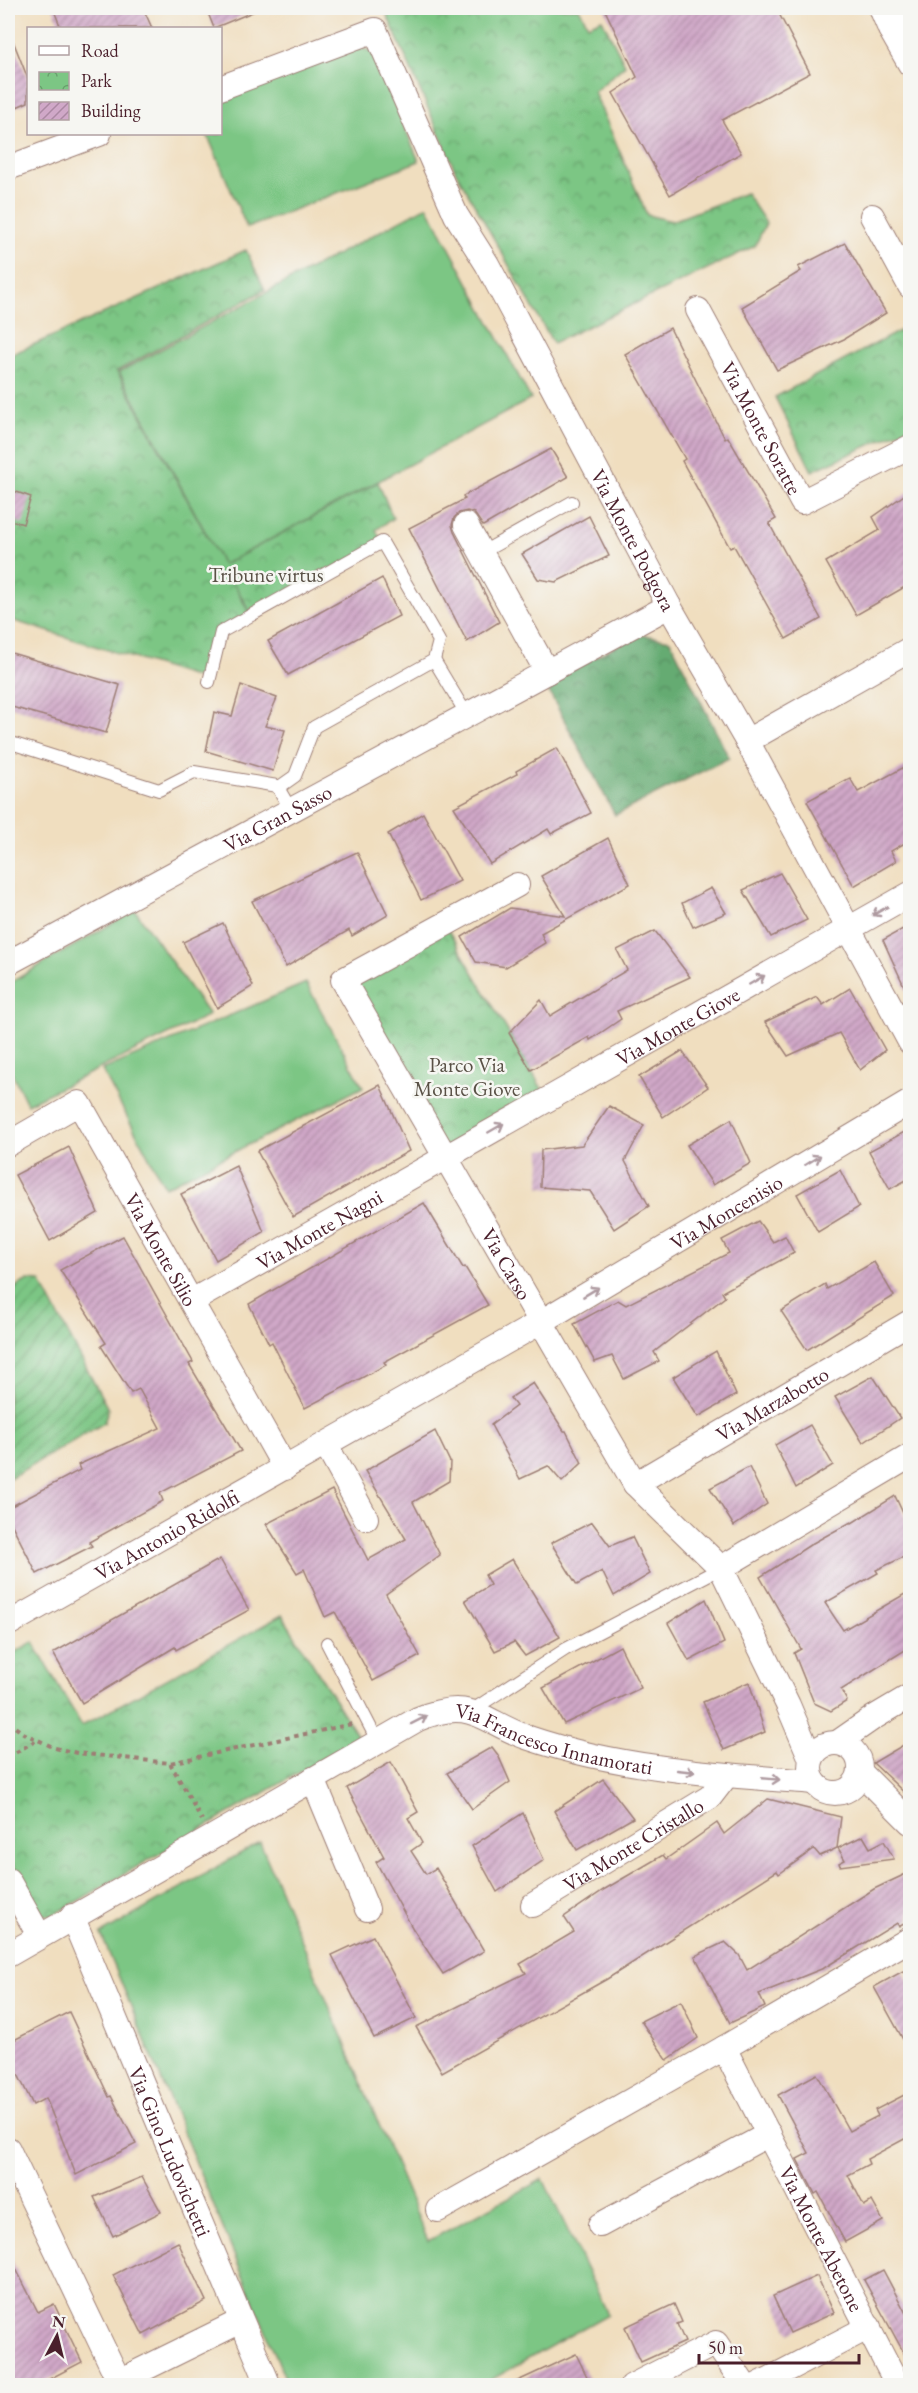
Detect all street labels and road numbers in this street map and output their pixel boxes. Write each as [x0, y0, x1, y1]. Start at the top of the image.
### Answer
street label: Via Monte Soratte [715, 357, 809, 499]
street label: Via Monte Podgora [585, 464, 683, 616]
street label: Via Gran Sasso [218, 777, 336, 858]
street label: Via Monte Giove [611, 980, 744, 1072]
street label: Via Moncenisio [665, 1168, 787, 1256]
street label: Via Monte Nagni [251, 1183, 387, 1275]
street label: Via Monte Silio [119, 1188, 204, 1311]
street label: Via Carso [476, 1223, 539, 1305]
street label: Via Marzabotto [711, 1360, 833, 1447]
street label: Via Antonio Ridolfi [89, 1483, 243, 1586]
street label: Via Francesco Innamorati [454, 1696, 655, 1780]
street label: Via Monte Cristallo [558, 1791, 708, 1897]
street label: Via Gino Ludovichetti [123, 2062, 218, 2240]
street label: Via Monte Abetone [773, 2161, 871, 2316]

